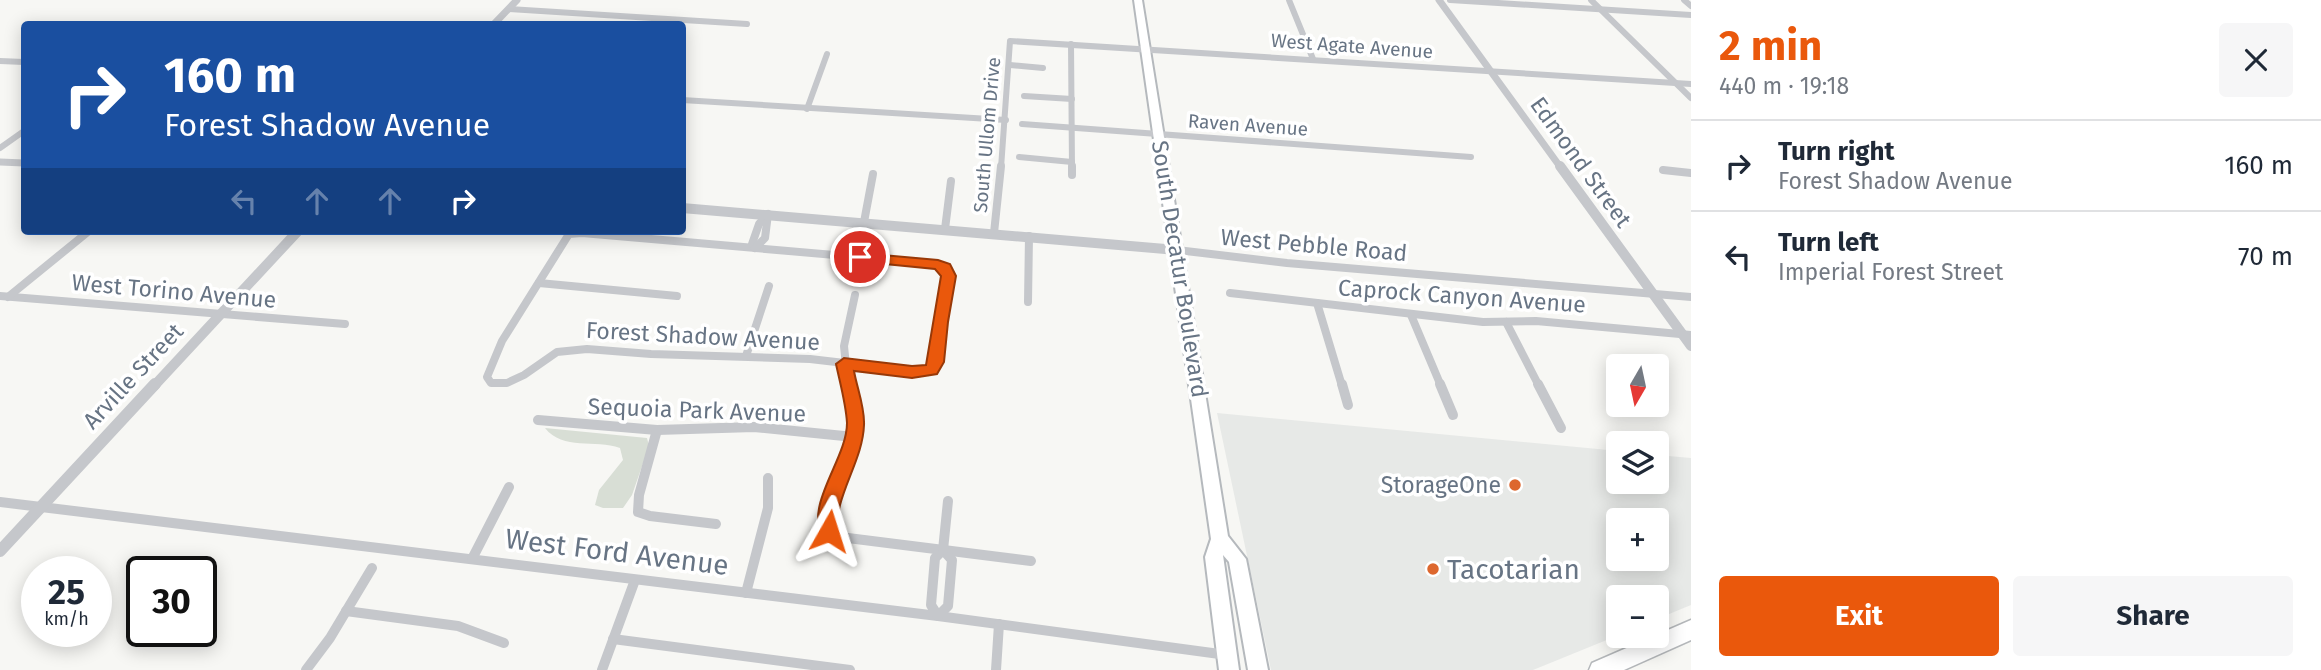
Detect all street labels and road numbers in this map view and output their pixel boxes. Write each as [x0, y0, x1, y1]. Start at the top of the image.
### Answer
street label: West Agate Avenue [1270, 29, 1434, 63]
street label: South Ullom Drive [969, 56, 1005, 214]
street label: Edmond Street [1524, 91, 1638, 233]
street label: Raven Avenue [1187, 109, 1309, 141]
street label: South Decatur Boulevard [1146, 139, 1214, 399]
street label: West Pebble Road [1219, 223, 1409, 267]
street label: West Torino Avenue [71, 268, 277, 314]
street label: Caprock Canyon Avenue [1337, 273, 1587, 319]
street label: Forest Shadow Avenue [585, 316, 821, 356]
street label: Arville Street [77, 317, 189, 435]
street label: Sequoia Park Avenue [587, 392, 807, 428]
street label: West Ford Avenue [503, 522, 731, 582]

